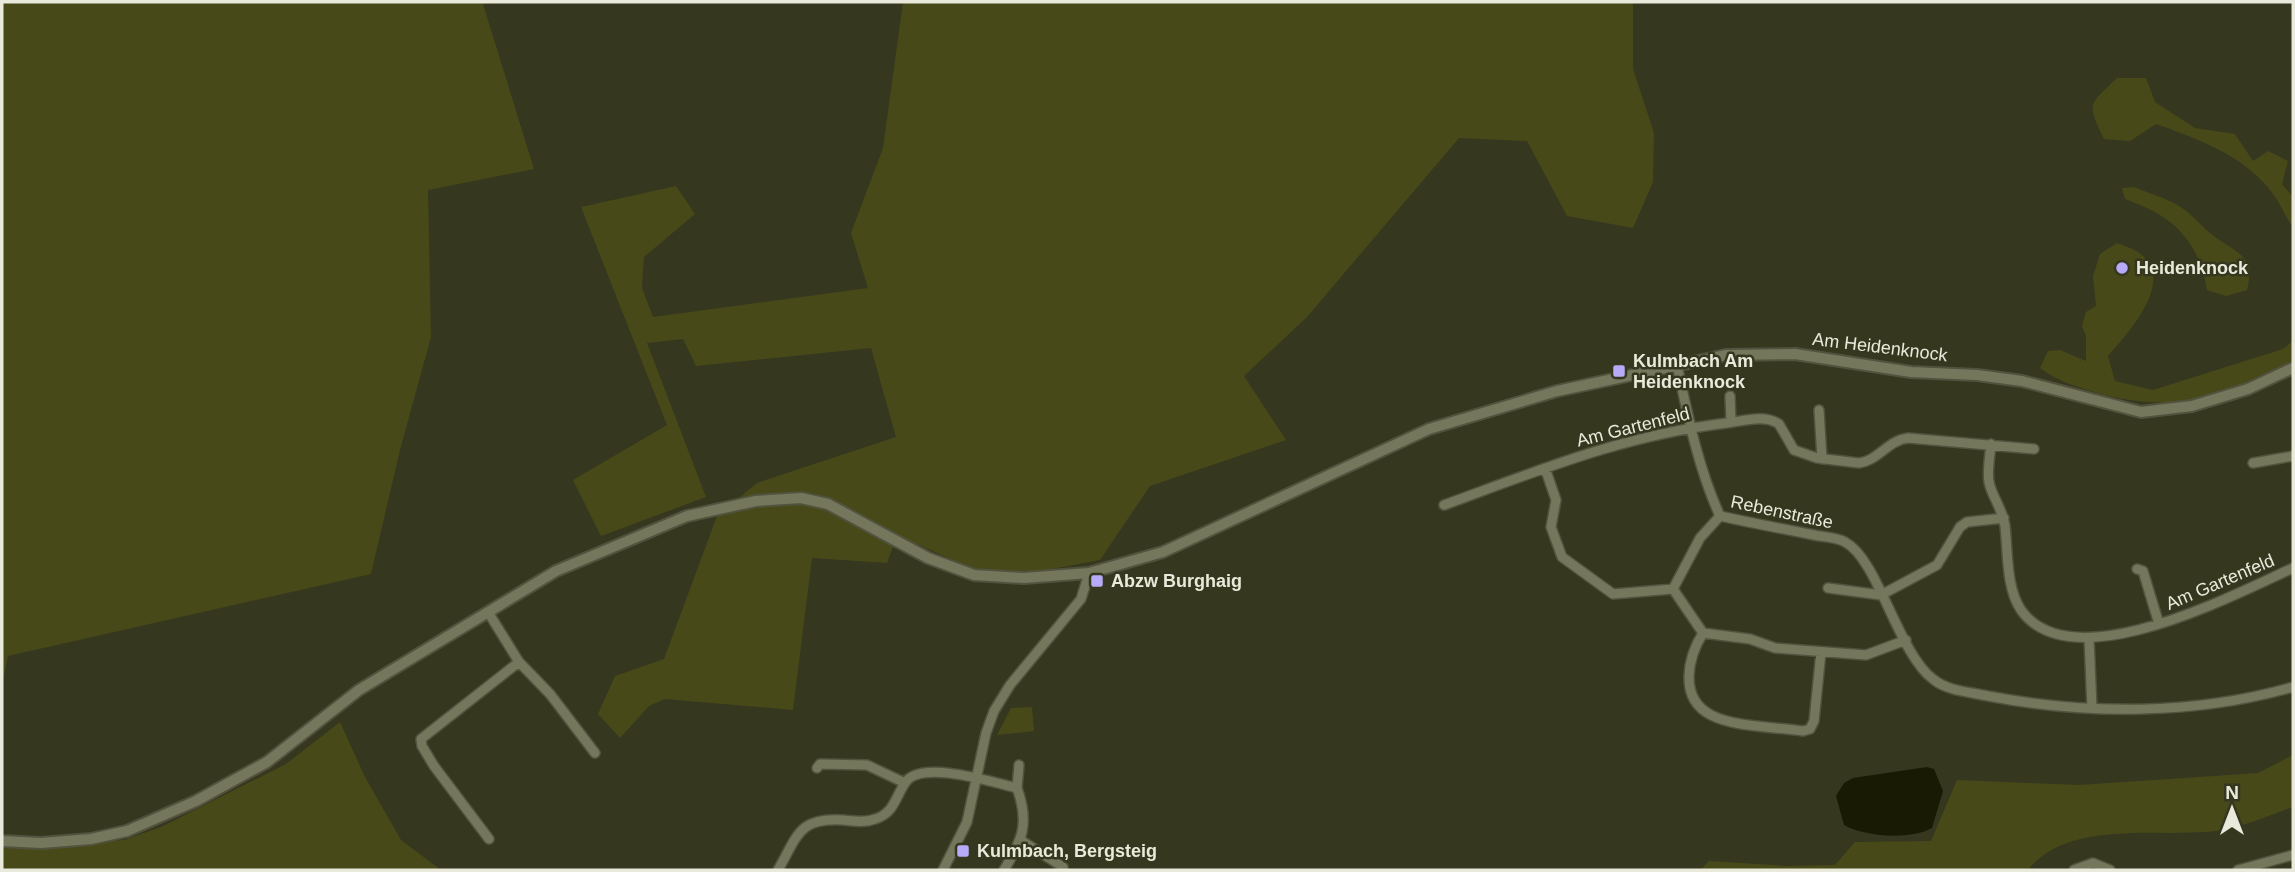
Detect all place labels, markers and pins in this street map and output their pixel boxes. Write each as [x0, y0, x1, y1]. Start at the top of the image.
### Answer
place label: Heidenknock [2136, 258, 2249, 278]
marker: Heidenknock [2114, 260, 2130, 276]
place label: Kulmbach Am Heidenknock [1633, 351, 1753, 392]
marker: Kulmbach Am Heidenknock [1611, 363, 1627, 379]
place label: Abzw Burghaig [1111, 571, 1242, 591]
marker: Abzw Burghaig [1089, 573, 1105, 589]
place label: Kulmbach, Bergsteig [977, 841, 1157, 861]
marker: Kulmbach, Bergsteig [955, 843, 971, 859]

